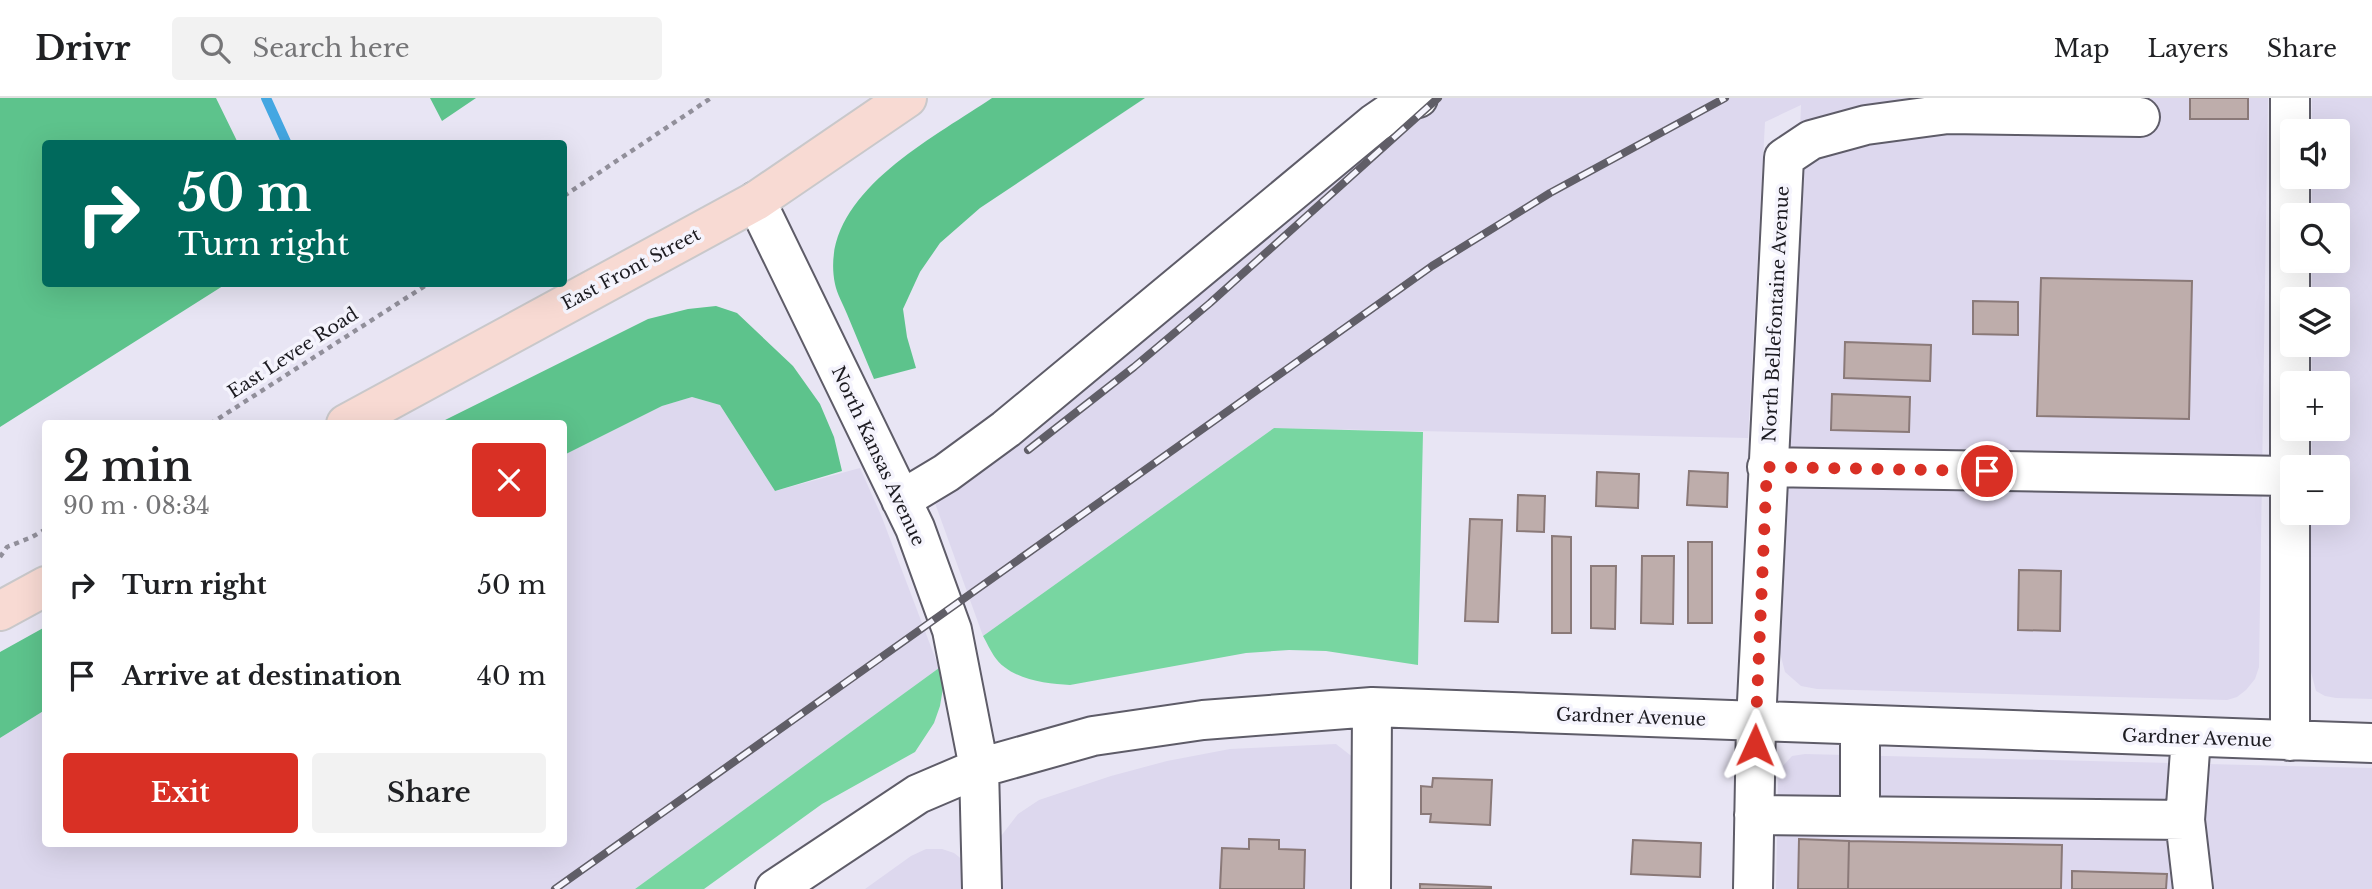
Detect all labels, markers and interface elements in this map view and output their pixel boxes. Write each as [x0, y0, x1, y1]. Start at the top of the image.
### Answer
search box [172, 17, 662, 80]
text: Drivr [35, 28, 130, 69]
icon: search [196, 29, 234, 67]
text: Search here [252, 32, 410, 64]
text: Map [2054, 34, 2110, 63]
text: Layers [2148, 34, 2229, 63]
text: Share [2267, 34, 2337, 63]
map controls [2280, 119, 2350, 525]
button: sound [2280, 119, 2350, 189]
text: 50 m [178, 163, 311, 224]
icon: right [63, 168, 154, 259]
street label: North Bellefontaine Avenue [1758, 185, 1794, 443]
button: search [2280, 203, 2350, 273]
street label: East Front Street [558, 223, 704, 315]
text: Turn right [178, 224, 349, 264]
button: layers [2280, 287, 2350, 357]
street label: East Levee Road [224, 303, 362, 403]
street label: North Kansas Avenue [827, 362, 929, 550]
button: + [2280, 371, 2350, 441]
text: 2 min [63, 440, 192, 492]
pin [1957, 441, 2017, 501]
button: close [472, 443, 546, 517]
icon: arrive [1968, 452, 2006, 490]
button: − [2280, 455, 2350, 525]
text: 90 m · 08:34 [63, 492, 210, 520]
icon: right [63, 566, 101, 604]
text: Turn right [122, 569, 267, 601]
text: 50 m [477, 569, 546, 601]
icon: arrive [63, 657, 101, 695]
text: Arrive at destination [122, 660, 402, 692]
text: 40 m [477, 660, 546, 692]
street label: Gardner Avenue [1556, 703, 1706, 731]
position arrow [1718, 708, 1792, 782]
street label: Gardner Avenue [2122, 724, 2272, 752]
button: Exit [63, 753, 298, 833]
button: Share [312, 753, 546, 833]

